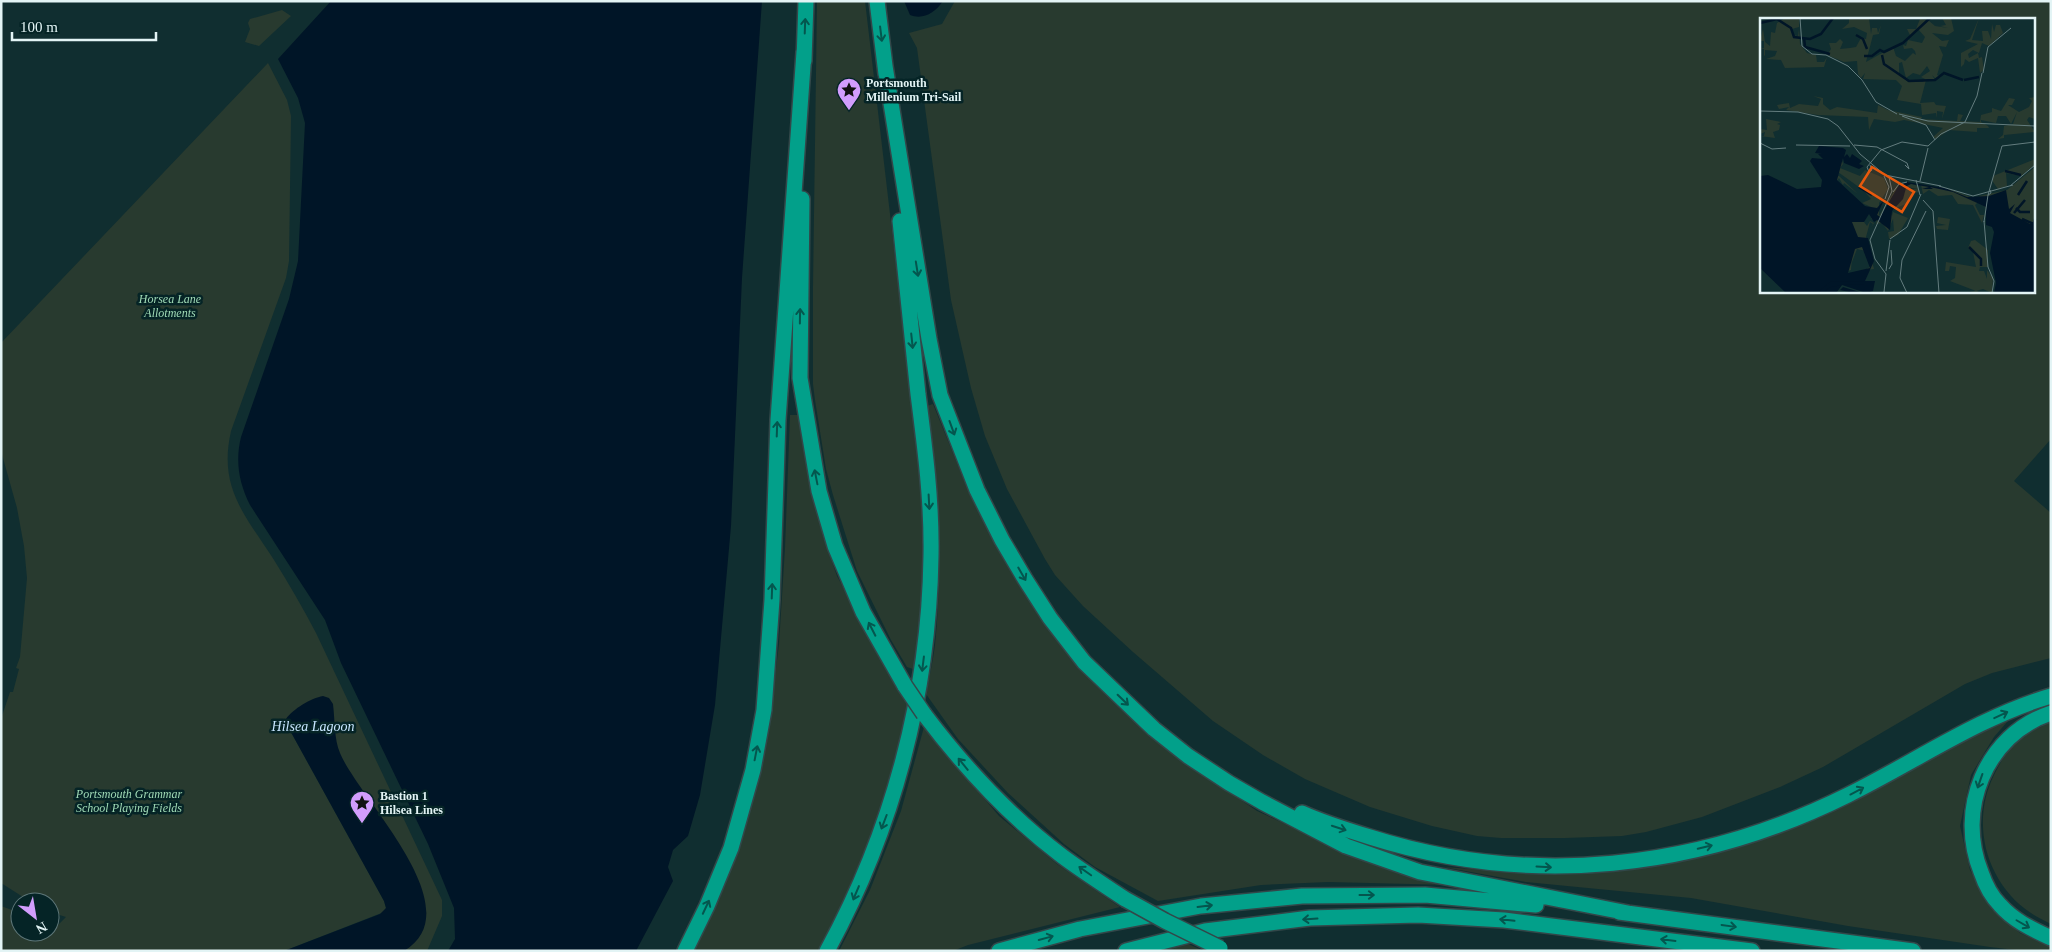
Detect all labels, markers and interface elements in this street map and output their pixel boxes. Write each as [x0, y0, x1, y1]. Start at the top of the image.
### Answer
scale bar [12, 10, 156, 42]
inset map [1760, 18, 2034, 292]
text: 100 m [20, 19, 58, 35]
one-way arrow [800, 19, 810, 35]
one-way arrow [876, 25, 886, 41]
place label: Portsmouth Millenium Tri-Sail [866, 76, 962, 104]
place icon: Portsmouth Millenium Tri-Sail [836, 77, 862, 111]
one-way arrow [913, 261, 923, 277]
park label: Horsea Lane Allotments [138, 292, 202, 320]
one-way arrow [796, 308, 805, 324]
one-way arrow [907, 332, 917, 348]
one-way arrow [948, 420, 957, 435]
one-way arrow [773, 421, 782, 437]
one-way arrow [810, 469, 820, 485]
one-way arrow [924, 494, 934, 510]
one-way arrow [1017, 567, 1027, 582]
one-way arrow [768, 584, 777, 600]
one-way arrow [867, 622, 876, 637]
one-way arrow [918, 656, 928, 672]
one-way arrow [1117, 694, 1130, 706]
one-way arrow [1993, 710, 2008, 720]
water label: Hilsea Lagoon [271, 719, 354, 734]
one-way arrow [752, 745, 761, 761]
one-way arrow [958, 758, 969, 771]
one-way arrow [1975, 773, 1984, 788]
one-way arrow [1849, 786, 1864, 796]
park label: Portsmouth Grammar School Playing Fields [75, 787, 183, 815]
place label: Bastion 1 Hilsea Lines [380, 789, 443, 817]
place icon: Bastion 1 Hilsea Lines [349, 790, 375, 824]
one-way arrow [879, 814, 889, 829]
one-way arrow [1331, 823, 1347, 833]
one-way arrow [1696, 842, 1712, 851]
one-way arrow [1536, 862, 1552, 871]
one-way arrow [1078, 866, 1092, 876]
one-way arrow [850, 885, 860, 900]
one-way arrow [1358, 890, 1375, 900]
north arrow [10, 892, 60, 942]
one-way arrow [702, 900, 711, 915]
one-way arrow [1197, 901, 1213, 911]
one-way arrow [1302, 914, 1318, 923]
one-way arrow [1500, 915, 1516, 925]
text: N [33, 919, 50, 937]
one-way arrow [2016, 919, 2031, 929]
one-way arrow [1720, 922, 1736, 932]
one-way arrow [1037, 932, 1053, 942]
one-way arrow [1661, 935, 1677, 945]

